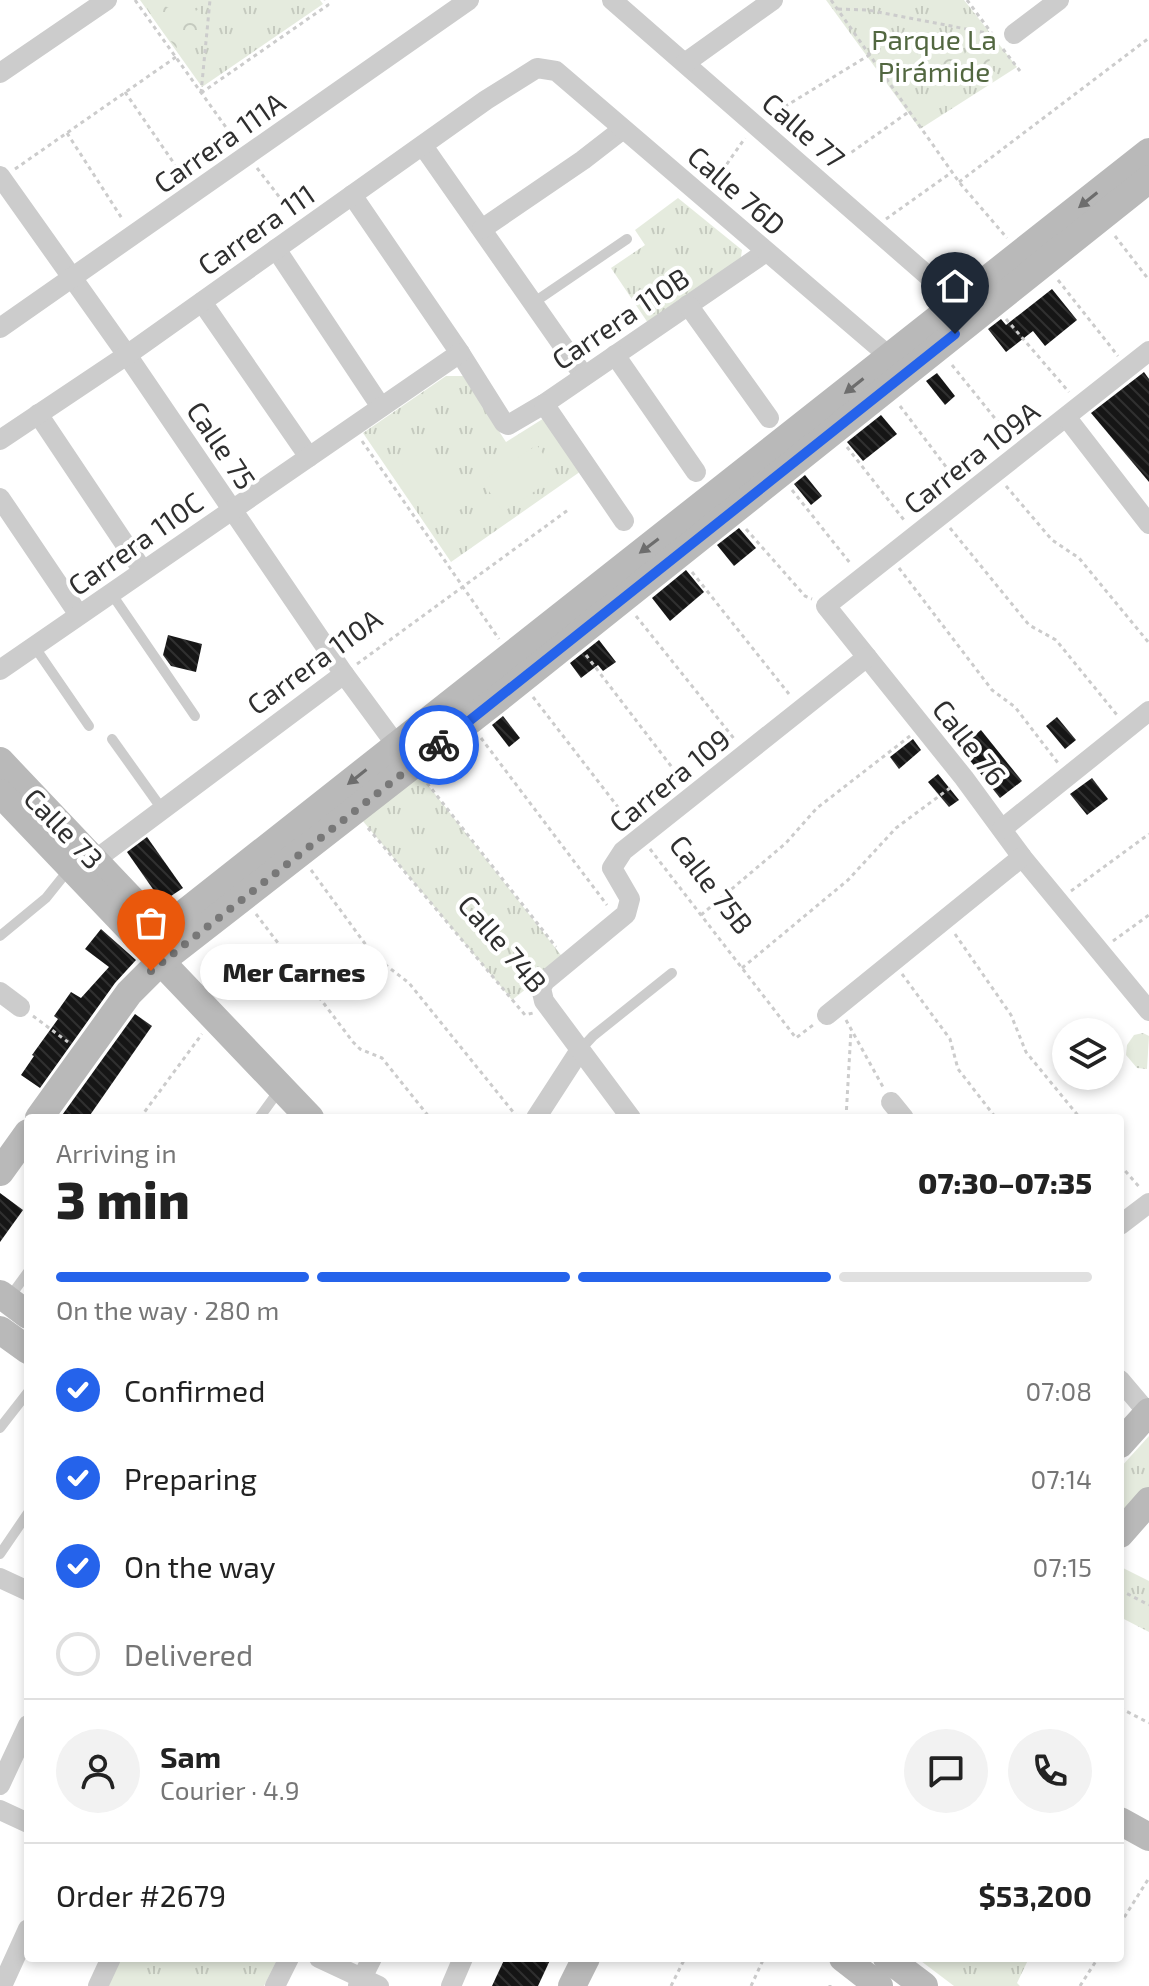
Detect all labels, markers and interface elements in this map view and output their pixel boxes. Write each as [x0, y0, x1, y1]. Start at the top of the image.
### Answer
park label: Parque La Pirámide [871, 22, 997, 88]
street label: Carrera 111A [147, 84, 292, 200]
street label: Calle 77 [756, 85, 852, 175]
street label: Calle 76D [681, 138, 793, 242]
street label: Carrera 111 [191, 176, 321, 282]
one-way arrow [1078, 192, 1098, 208]
pin [921, 252, 989, 334]
street label: Carrera 110B [545, 260, 695, 376]
icon: home [933, 264, 977, 308]
one-way arrow [844, 377, 864, 393]
street label: Carrera 109A [896, 393, 1046, 521]
street label: Calle 75 [180, 395, 264, 495]
street label: Carrera 110C [61, 484, 209, 602]
one-way arrow [639, 538, 659, 554]
street label: Carrera 110A [240, 601, 388, 721]
street label: Calle 76 [926, 692, 1014, 792]
courier [399, 705, 479, 785]
street label: Carrera 109 [602, 721, 736, 839]
icon: bike [417, 723, 461, 767]
one-way arrow [347, 768, 367, 785]
street label: Calle 73 [17, 781, 111, 875]
street label: Calle 75B [663, 828, 761, 940]
street label: Calle 74B [451, 887, 555, 999]
pin [117, 889, 185, 971]
icon: bag [129, 901, 173, 945]
callout: Mer Carnes [199, 943, 387, 999]
text: Mer Carnes [223, 956, 365, 987]
map controls [1052, 1018, 1124, 1090]
button: layers [1052, 1018, 1124, 1090]
text: Arriving in [56, 1137, 177, 1168]
text: 07:30–07:35 [918, 1164, 1092, 1200]
text: 3 min [56, 1167, 190, 1229]
text: On the way · 280 m [56, 1294, 279, 1325]
icon: check [56, 1368, 100, 1412]
text: Confirmed [124, 1372, 265, 1408]
text: 07:08 [1025, 1375, 1092, 1406]
icon: check [56, 1456, 100, 1500]
text: Preparing [124, 1460, 257, 1496]
text: 07:14 [1031, 1463, 1092, 1494]
icon: check [56, 1544, 100, 1588]
text: On the way [124, 1548, 276, 1584]
text: 07:15 [1033, 1551, 1092, 1582]
text: Delivered [124, 1636, 253, 1672]
button: person [56, 1729, 140, 1813]
button: chat [904, 1729, 988, 1813]
button: phone [1008, 1729, 1092, 1813]
text: Sam [160, 1738, 221, 1774]
text: Courier · 4.9 [160, 1774, 300, 1805]
text: Order #2679 [56, 1877, 226, 1913]
text: $53,200 [978, 1877, 1092, 1913]

